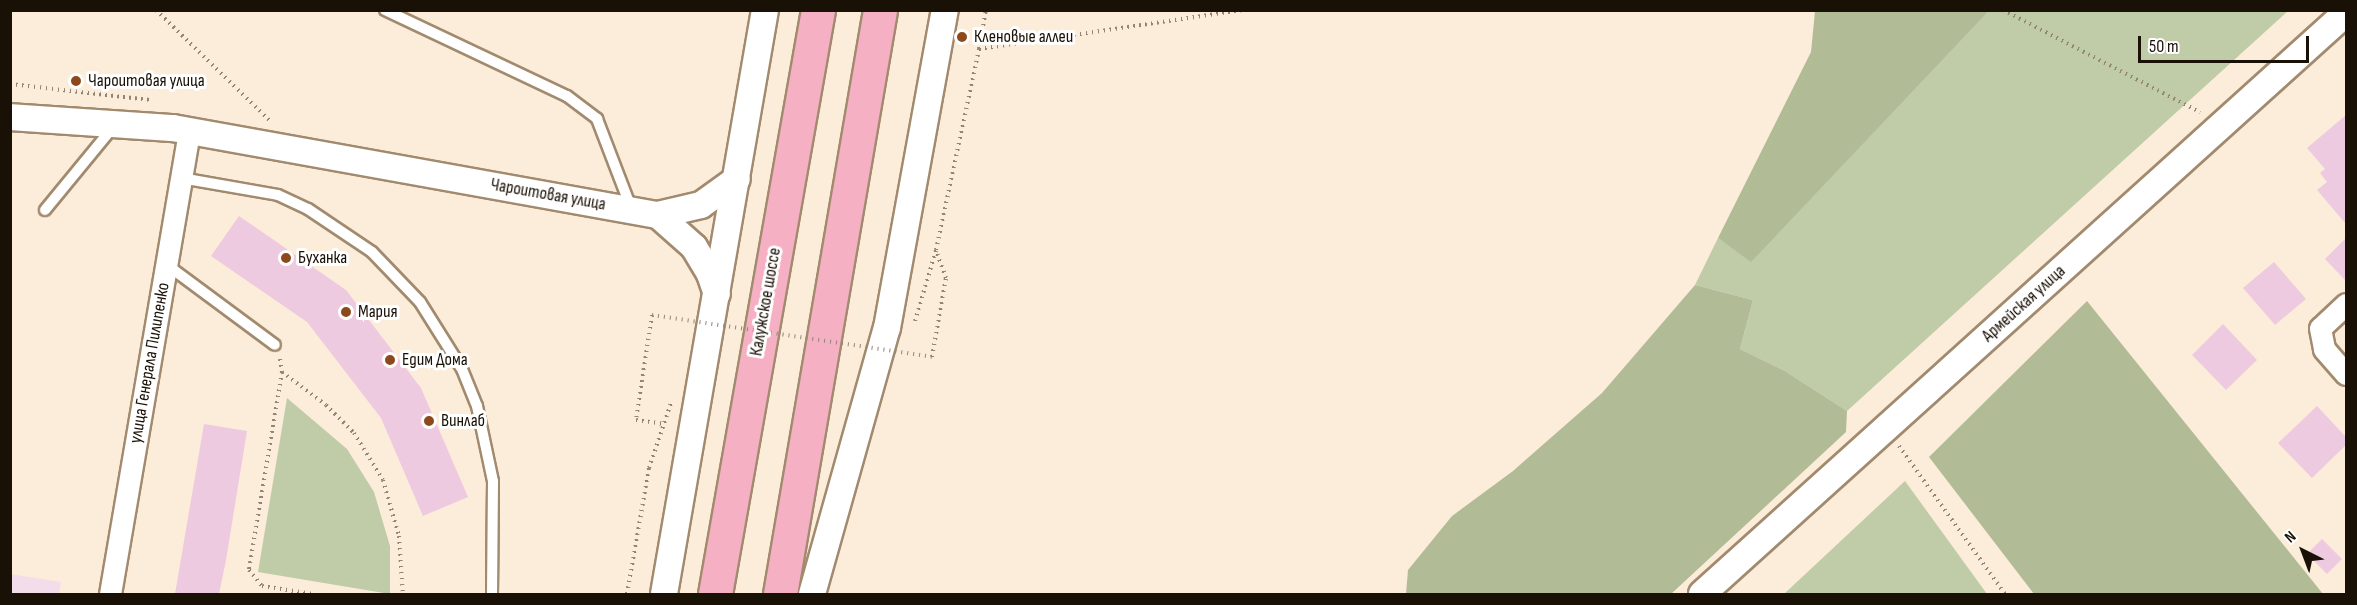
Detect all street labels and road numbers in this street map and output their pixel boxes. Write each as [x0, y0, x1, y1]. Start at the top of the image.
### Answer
street label: Чароитовая улица [489, 174, 607, 216]
street label: Калужское шоссе [746, 246, 786, 358]
street label: Армейская улица [1978, 261, 2070, 347]
street label: улица Генерала Пилипенко [125, 281, 175, 445]

